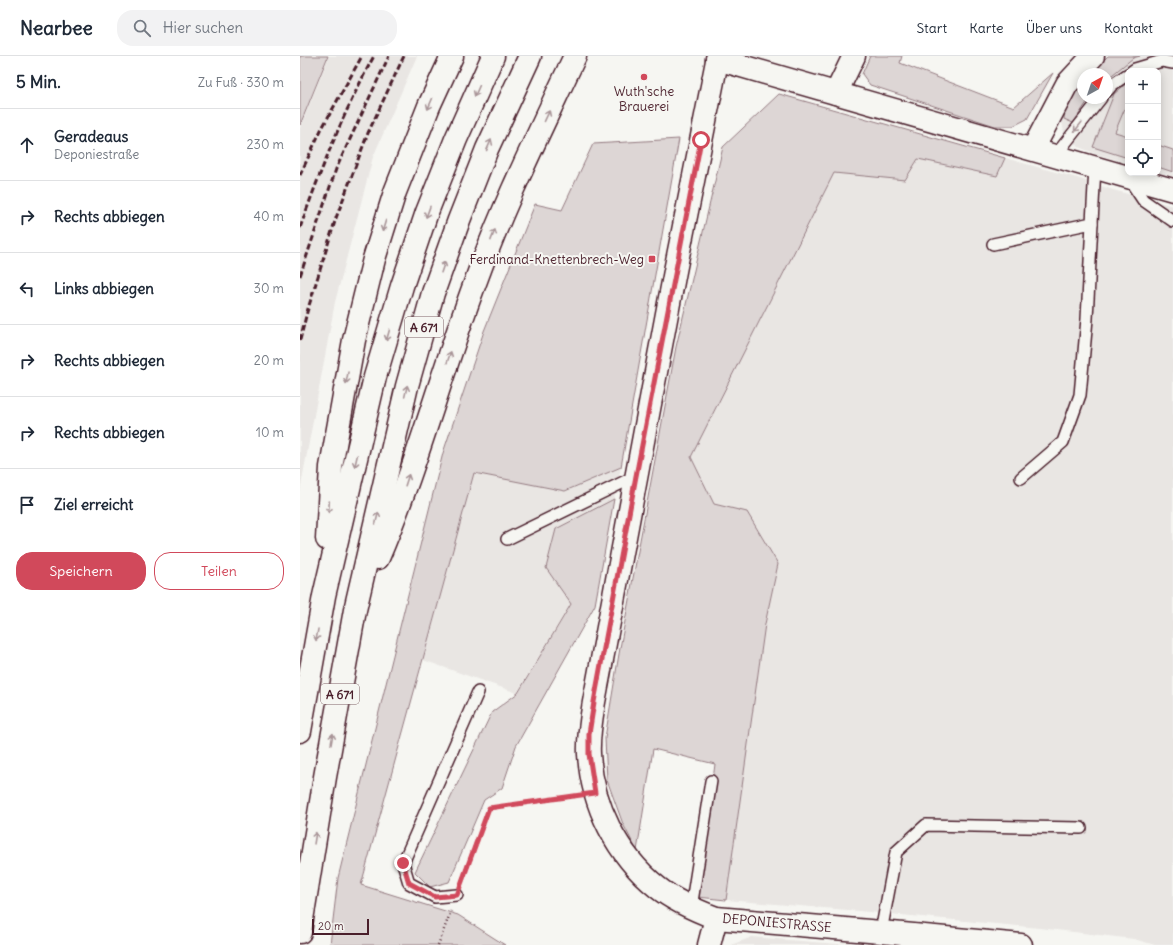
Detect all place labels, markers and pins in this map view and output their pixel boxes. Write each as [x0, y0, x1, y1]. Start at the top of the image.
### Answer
marker: Wuth'sche Brauerei [639, 72, 649, 82]
place label: Wuth'sche Brauerei [614, 83, 674, 115]
place label: Ferdinand-Knettenbrech-Weg [469, 251, 644, 268]
marker: Ferdinand-Knettenbrech-Weg [647, 254, 657, 264]

